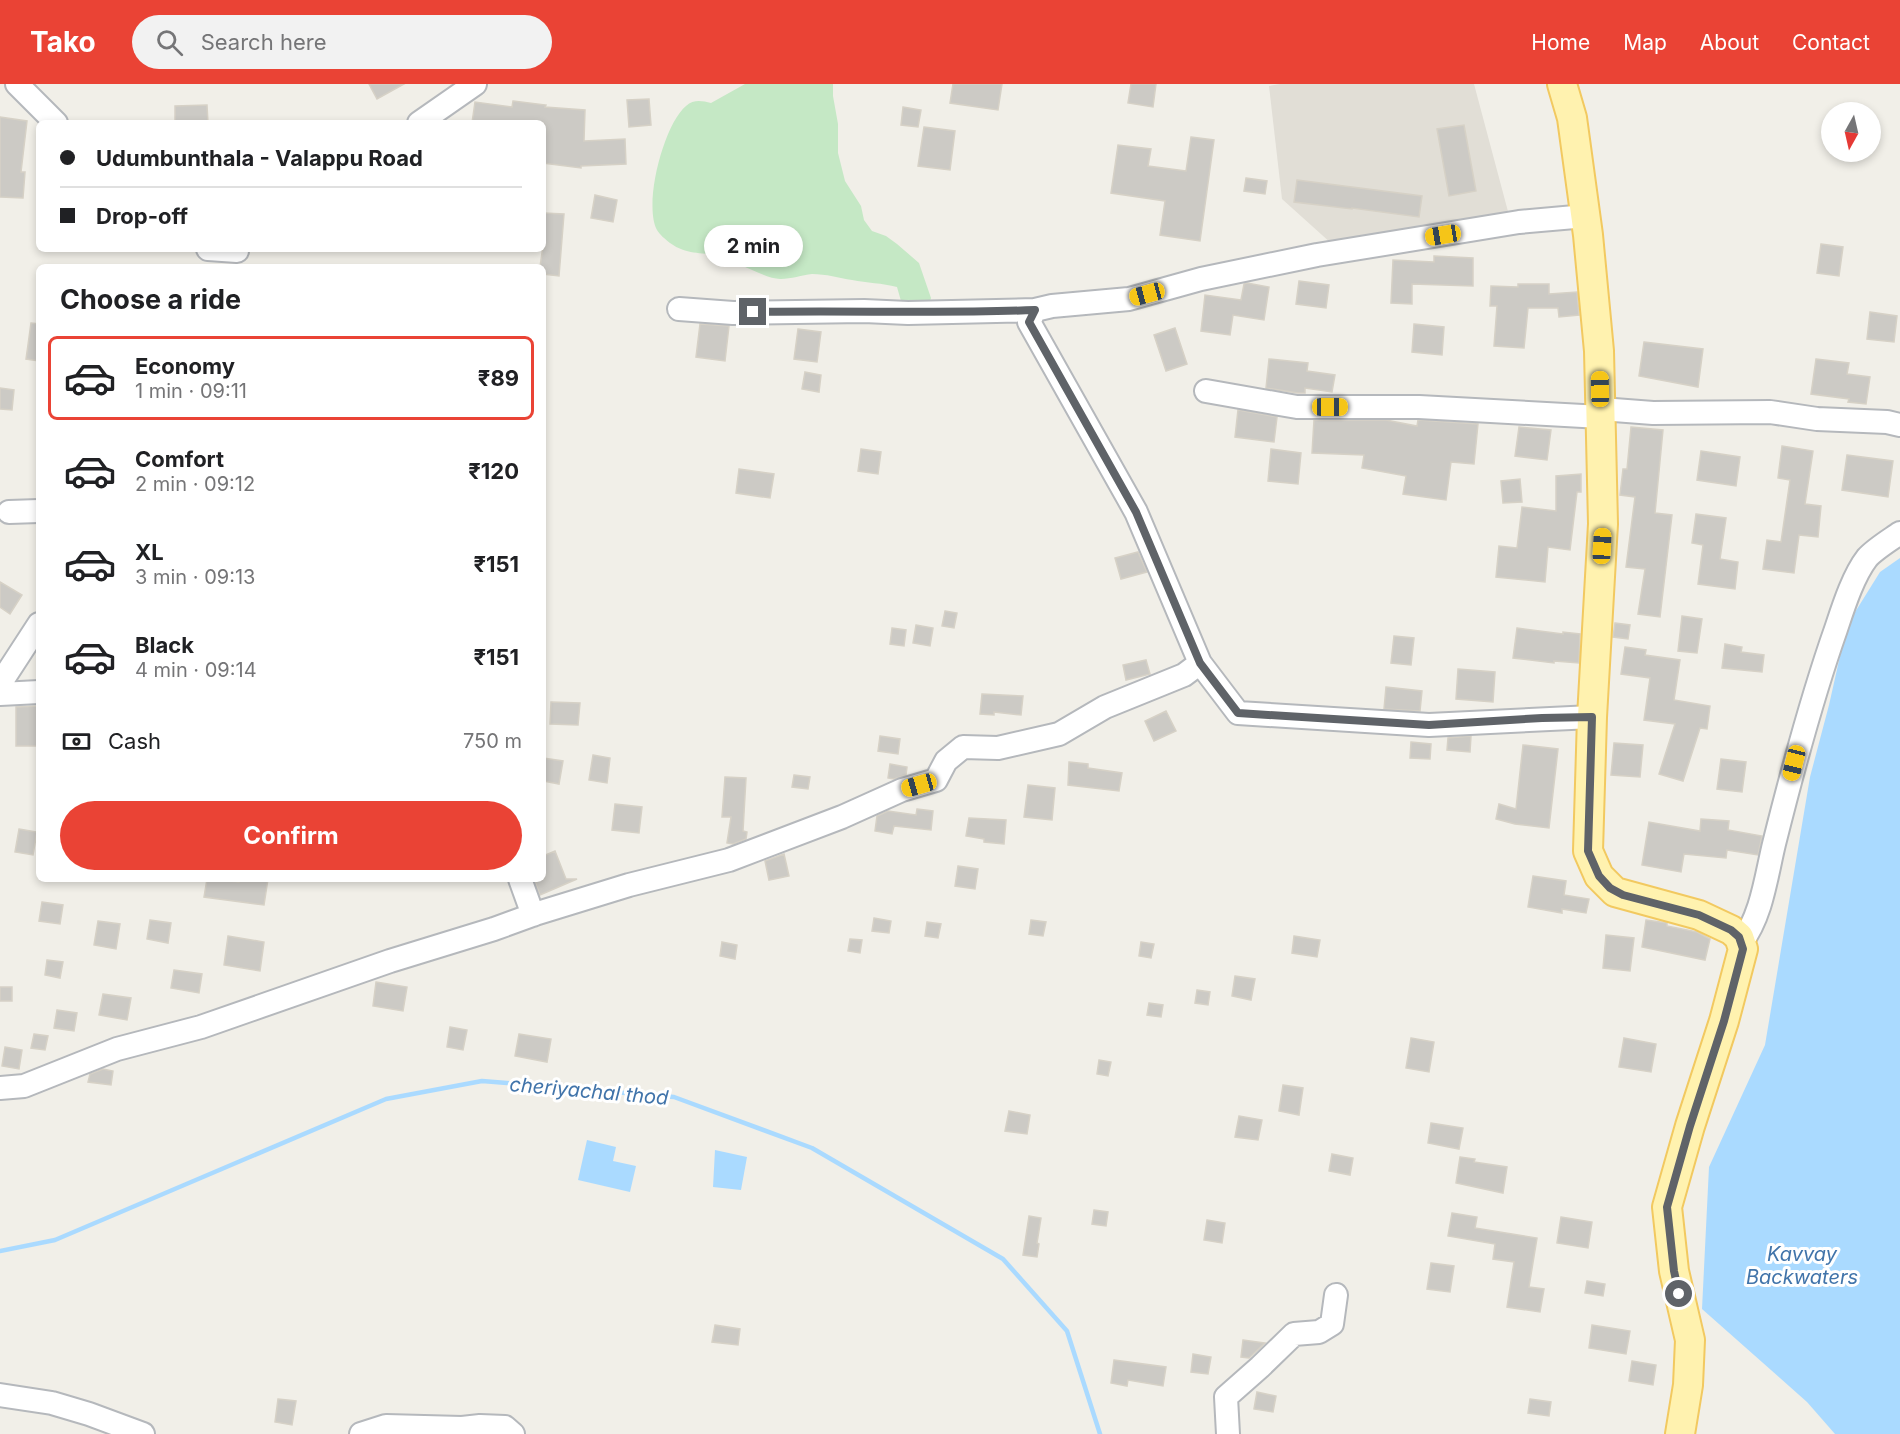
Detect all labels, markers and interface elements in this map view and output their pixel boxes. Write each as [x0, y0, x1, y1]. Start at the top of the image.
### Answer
search box [132, 15, 552, 69]
text: Tako [30, 25, 96, 59]
icon: search [153, 26, 186, 59]
text: Search here [201, 29, 326, 55]
text: Home [1531, 30, 1590, 55]
text: Map [1623, 30, 1667, 55]
text: About [1700, 30, 1759, 55]
text: Contact [1792, 30, 1870, 55]
north arrow [1821, 102, 1881, 162]
map controls [1821, 102, 1881, 162]
text: Udumbunthala - Valappu Road [96, 145, 423, 171]
text: Drop-off [96, 203, 188, 229]
car [1424, 223, 1462, 247]
callout: 2 min [704, 225, 802, 267]
text: 2 min [727, 234, 780, 258]
car [1127, 281, 1167, 307]
text: Choose a ride [60, 283, 241, 316]
route end [739, 298, 766, 325]
icon: car [63, 351, 117, 405]
text: Economy [135, 353, 235, 379]
text: ₹89 [478, 365, 519, 391]
car [1591, 371, 1609, 407]
text: 1 min · 09:11 [135, 379, 247, 403]
car [1312, 398, 1348, 416]
icon: car [63, 444, 117, 498]
text: Comfort [135, 446, 224, 472]
text: ₹120 [468, 458, 519, 484]
text: 2 min · 09:12 [135, 472, 255, 496]
car [1592, 528, 1612, 564]
icon: car [63, 537, 117, 591]
text: XL [135, 539, 164, 565]
text: ₹151 [473, 551, 519, 577]
text: 3 min · 09:13 [135, 565, 255, 589]
icon: car [63, 630, 117, 684]
text: Black [135, 632, 194, 658]
text: ₹151 [473, 644, 519, 670]
text: 4 min · 09:14 [135, 658, 257, 682]
icon: cash [60, 725, 93, 758]
text: Cash [108, 728, 161, 754]
text: 750 m [463, 729, 522, 753]
car [1781, 743, 1807, 783]
car [899, 771, 939, 799]
button: Confirm [60, 801, 522, 870]
water label: cheriyachal thod [509, 1072, 670, 1110]
water label: Kavvay Backwaters [1746, 1242, 1858, 1289]
route start [1665, 1280, 1692, 1307]

